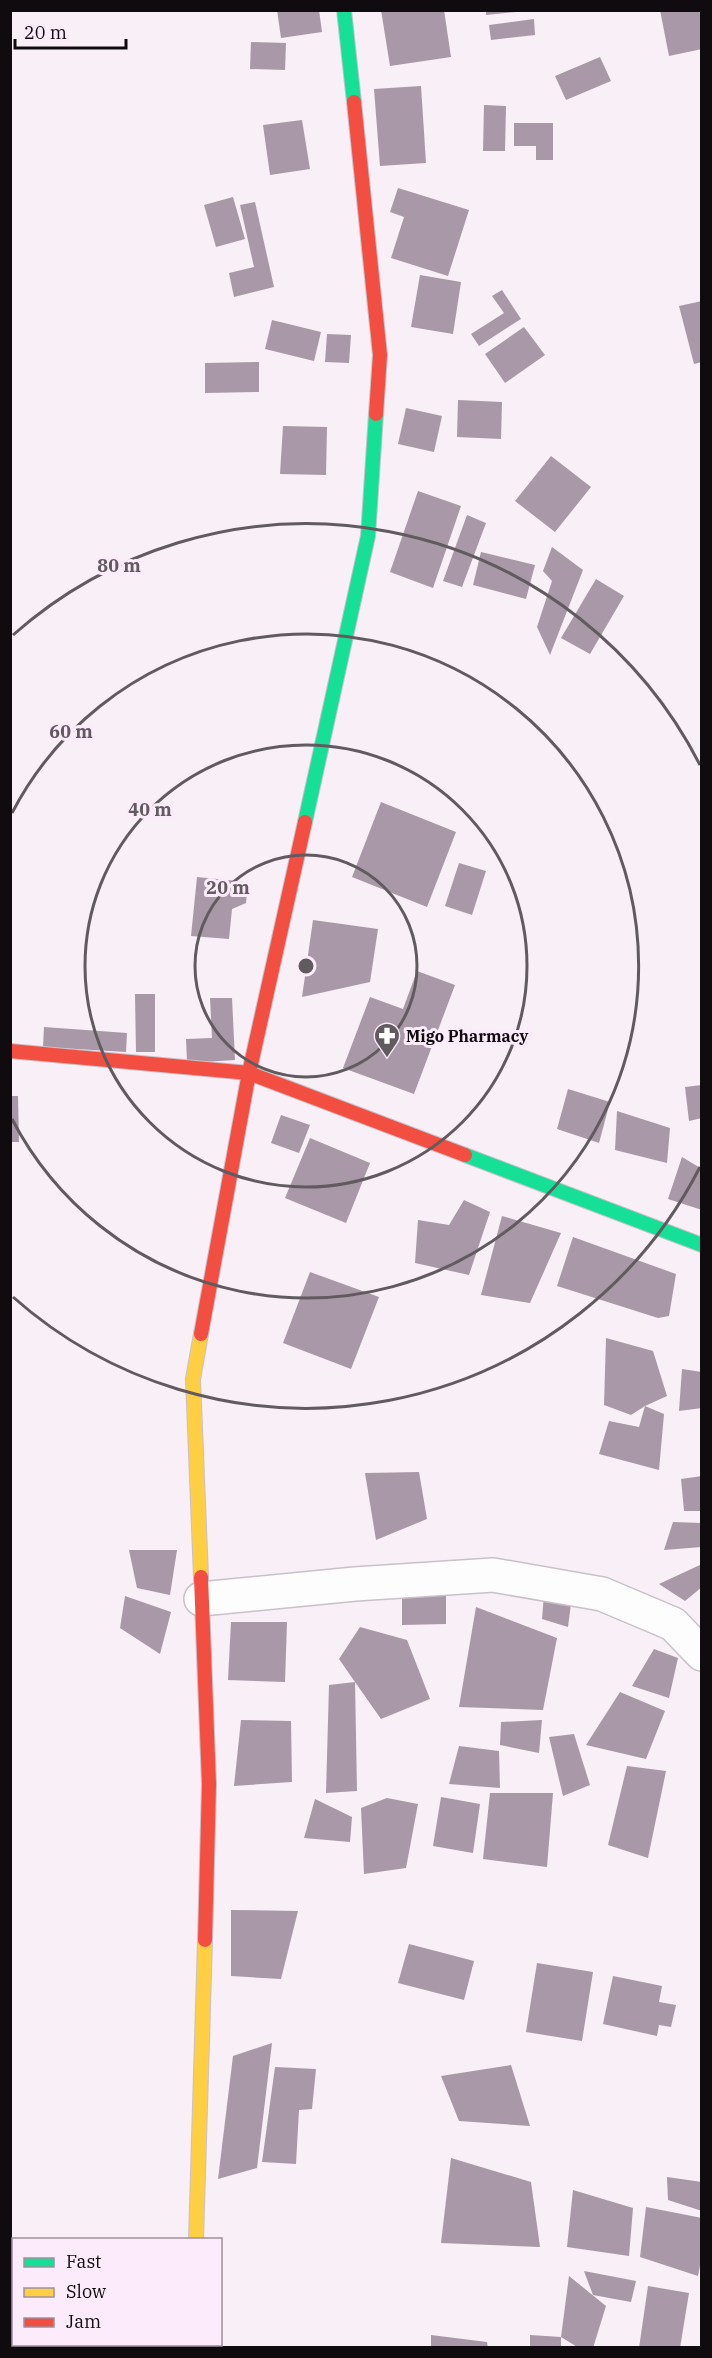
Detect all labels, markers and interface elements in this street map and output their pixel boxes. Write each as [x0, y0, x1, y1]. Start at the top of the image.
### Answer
scale bar [15, 12, 126, 50]
text: 20 m [24, 21, 67, 44]
text: 80 m [97, 554, 141, 577]
text: 60 m [49, 720, 93, 743]
text: 40 m [128, 798, 172, 821]
text: 20 m [206, 876, 250, 899]
centre of rings [296, 956, 316, 976]
pharmacy icon: Migo Pharmacy [372, 1021, 402, 1059]
place label: Migo Pharmacy [406, 1026, 529, 1046]
legend [12, 2238, 222, 2346]
text: Fast [66, 2250, 101, 2273]
text: Slow [66, 2280, 106, 2303]
text: Jam [66, 2310, 101, 2333]

